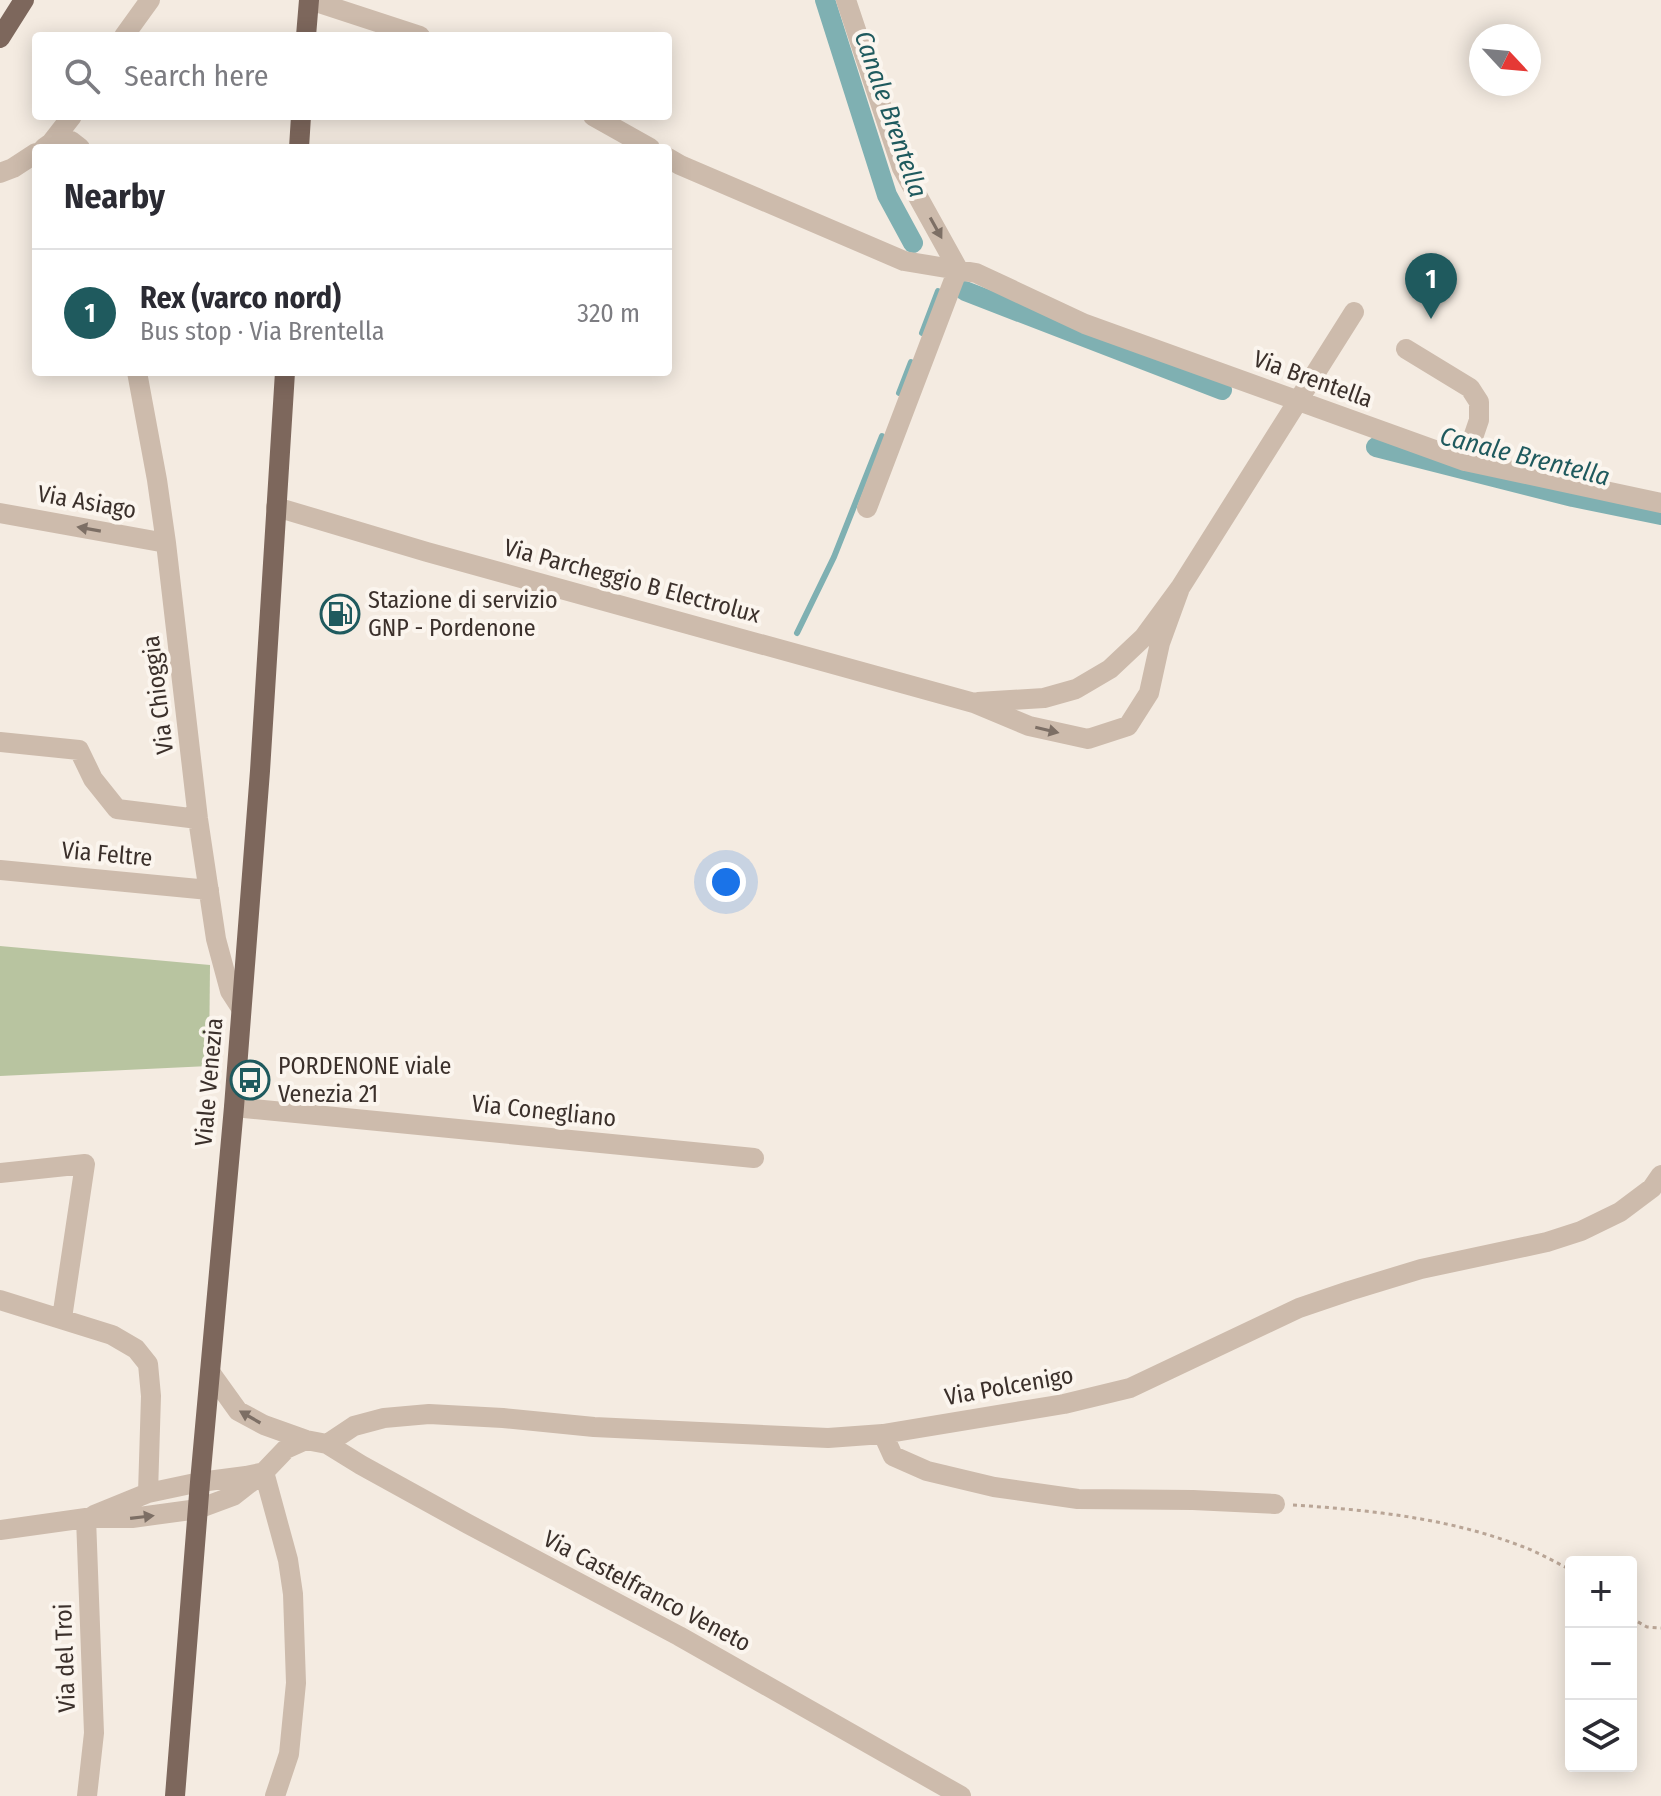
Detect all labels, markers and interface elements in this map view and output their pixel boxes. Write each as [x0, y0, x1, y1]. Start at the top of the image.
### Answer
north arrow [1469, 24, 1541, 96]
water label: Canale Brentella [848, 27, 933, 201]
search box [32, 32, 672, 120]
icon: search [60, 54, 104, 98]
text: Search here [124, 58, 269, 94]
text: Nearby [64, 176, 165, 217]
one-way arrow [929, 217, 943, 239]
pin: 1 [1405, 253, 1457, 319]
text: Rex (varco nord) [140, 280, 341, 316]
text: 1 [85, 298, 96, 329]
text: 320 m [577, 298, 640, 329]
text: Bus stop · Via Brentella [140, 316, 385, 347]
street label: Via Brentella [1250, 345, 1376, 413]
water label: Canale Brentella [1437, 420, 1613, 493]
street label: Via Asiago [36, 480, 138, 524]
one-way arrow [76, 522, 101, 534]
street label: Via Parcheggio B Electrolux [501, 533, 764, 629]
place label: Stazione di servizio GNP - Pordenone [368, 586, 558, 642]
fuel station icon: Stazione di servizio GNP - Pordenone [319, 593, 361, 635]
street label: Via Chioggia [137, 634, 179, 756]
one-way arrow [1035, 724, 1060, 737]
street label: Via Feltre [60, 836, 154, 872]
your location [706, 862, 746, 902]
street label: Viale Venezia [189, 1017, 229, 1147]
place label: PORDENONE viale Venezia 21 [278, 1052, 451, 1108]
bus stop icon: PORDENONE viale Venezia 21 [229, 1059, 271, 1101]
street label: Via Conegliano [470, 1089, 618, 1133]
street label: Via Polcenigo [942, 1361, 1076, 1411]
one-way arrow [239, 1410, 261, 1424]
one-way arrow [130, 1510, 155, 1523]
street label: Via Castelfranco Veneto [539, 1524, 755, 1658]
map controls [1565, 1556, 1637, 1772]
button: + [1565, 1556, 1637, 1628]
street label: Via del Troi [49, 1603, 81, 1713]
button: − [1565, 1628, 1637, 1700]
button: layers [1565, 1700, 1637, 1772]

